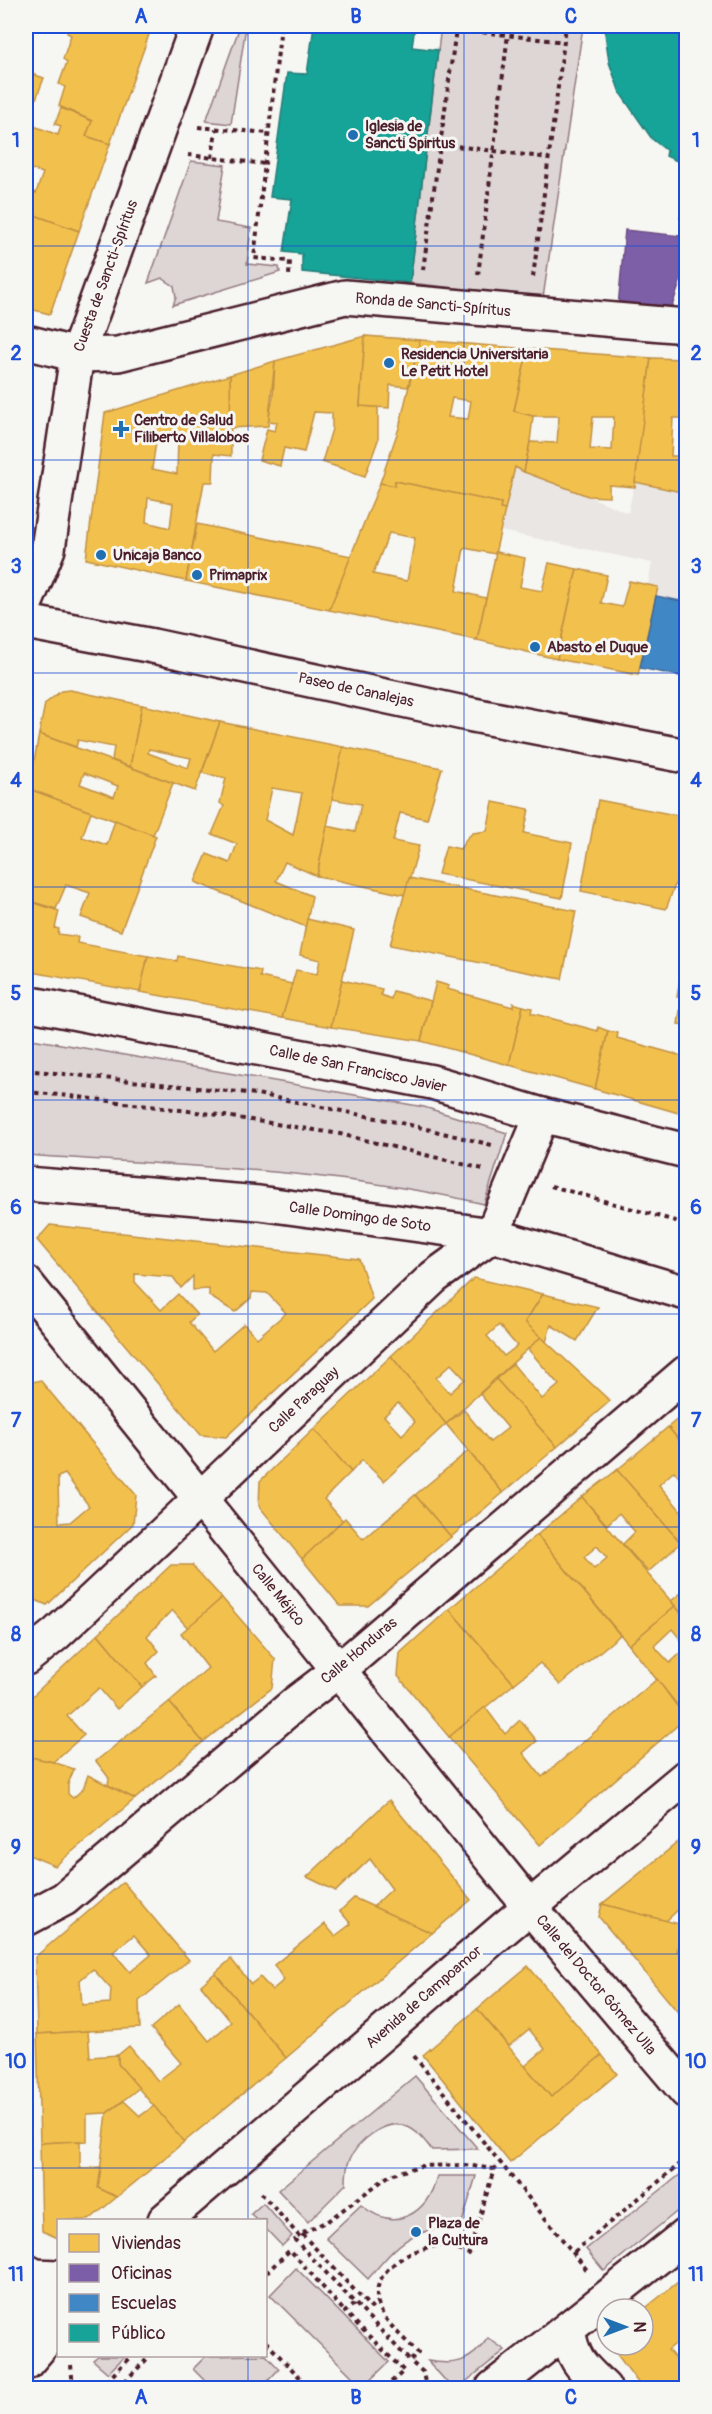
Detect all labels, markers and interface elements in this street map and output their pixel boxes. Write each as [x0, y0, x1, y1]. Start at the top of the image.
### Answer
text: A [135, 4, 148, 29]
text: B [350, 4, 362, 29]
text: C [565, 4, 577, 29]
place label: Iglesia de Sancti Spiritus [365, 117, 455, 153]
text: 1 [12, 128, 20, 153]
marker: Iglesia de Sancti Spiritus [346, 128, 360, 142]
text: 1 [692, 128, 700, 153]
street label: Cuesta de Sancti-Spíritus [70, 197, 142, 354]
street label: Ronda de Sancti-Spíritus [355, 289, 512, 321]
text: 2 [10, 341, 22, 366]
text: 2 [690, 341, 702, 366]
place label: Residencia Universitaria Le Petit Hotel [401, 345, 549, 381]
marker: Residencia Universitaria Le Petit Hotel [382, 356, 396, 370]
place label: Centro de Salud Filiberto Villalobos [134, 411, 249, 447]
marker: Centro de Salud Filiberto Villalobos [112, 420, 130, 438]
place label: Unicaja Banco [113, 546, 202, 565]
marker: Unicaja Banco [94, 548, 108, 562]
text: 3 [10, 554, 22, 579]
text: 3 [690, 554, 702, 579]
place label: Primaprix [209, 566, 268, 585]
marker: Primaprix [190, 568, 204, 582]
place label: Abasto el Duque [547, 638, 649, 657]
marker: Abasto el Duque [528, 640, 542, 654]
street label: Paseo de Canalejas [297, 668, 416, 712]
text: 4 [10, 768, 22, 793]
text: 4 [690, 768, 702, 793]
text: 5 [11, 981, 22, 1006]
text: 5 [691, 981, 702, 1006]
street label: Calle de San Francisco Javier [268, 1041, 449, 1097]
text: 6 [10, 1195, 22, 1220]
text: 6 [690, 1195, 702, 1220]
street label: Calle Domingo de Soto [288, 1198, 432, 1236]
street label: Calle Paraguay [265, 1362, 344, 1437]
text: 7 [11, 1408, 22, 1433]
text: 7 [691, 1408, 702, 1433]
street label: Calle Méjico [247, 1560, 309, 1630]
street label: Calle Honduras [317, 1613, 401, 1688]
text: 8 [11, 1622, 21, 1647]
text: 8 [691, 1622, 701, 1647]
text: 9 [11, 1835, 21, 1860]
text: 9 [691, 1835, 701, 1860]
street label: Calle del Doctor Gómez Ulla [532, 1911, 660, 2059]
street label: Avenida de Campoamor [362, 1941, 487, 2053]
text: 10 [5, 2049, 27, 2074]
text: 10 [685, 2049, 707, 2074]
place label: Plaza de la Cultura [428, 2214, 488, 2250]
legend [57, 2219, 267, 2357]
marker: Plaza de la Cultura [409, 2225, 423, 2239]
text: Viviendas [111, 2232, 181, 2255]
text: 11 [8, 2262, 24, 2287]
text: Oficinas [111, 2262, 172, 2285]
text: 11 [688, 2262, 704, 2287]
text: Escuelas [111, 2292, 176, 2315]
north arrow [595, 2297, 655, 2357]
text: Público [111, 2322, 166, 2345]
text: N [629, 2322, 649, 2333]
text: A [135, 2385, 148, 2410]
text: B [350, 2385, 362, 2410]
text: C [565, 2385, 577, 2410]

